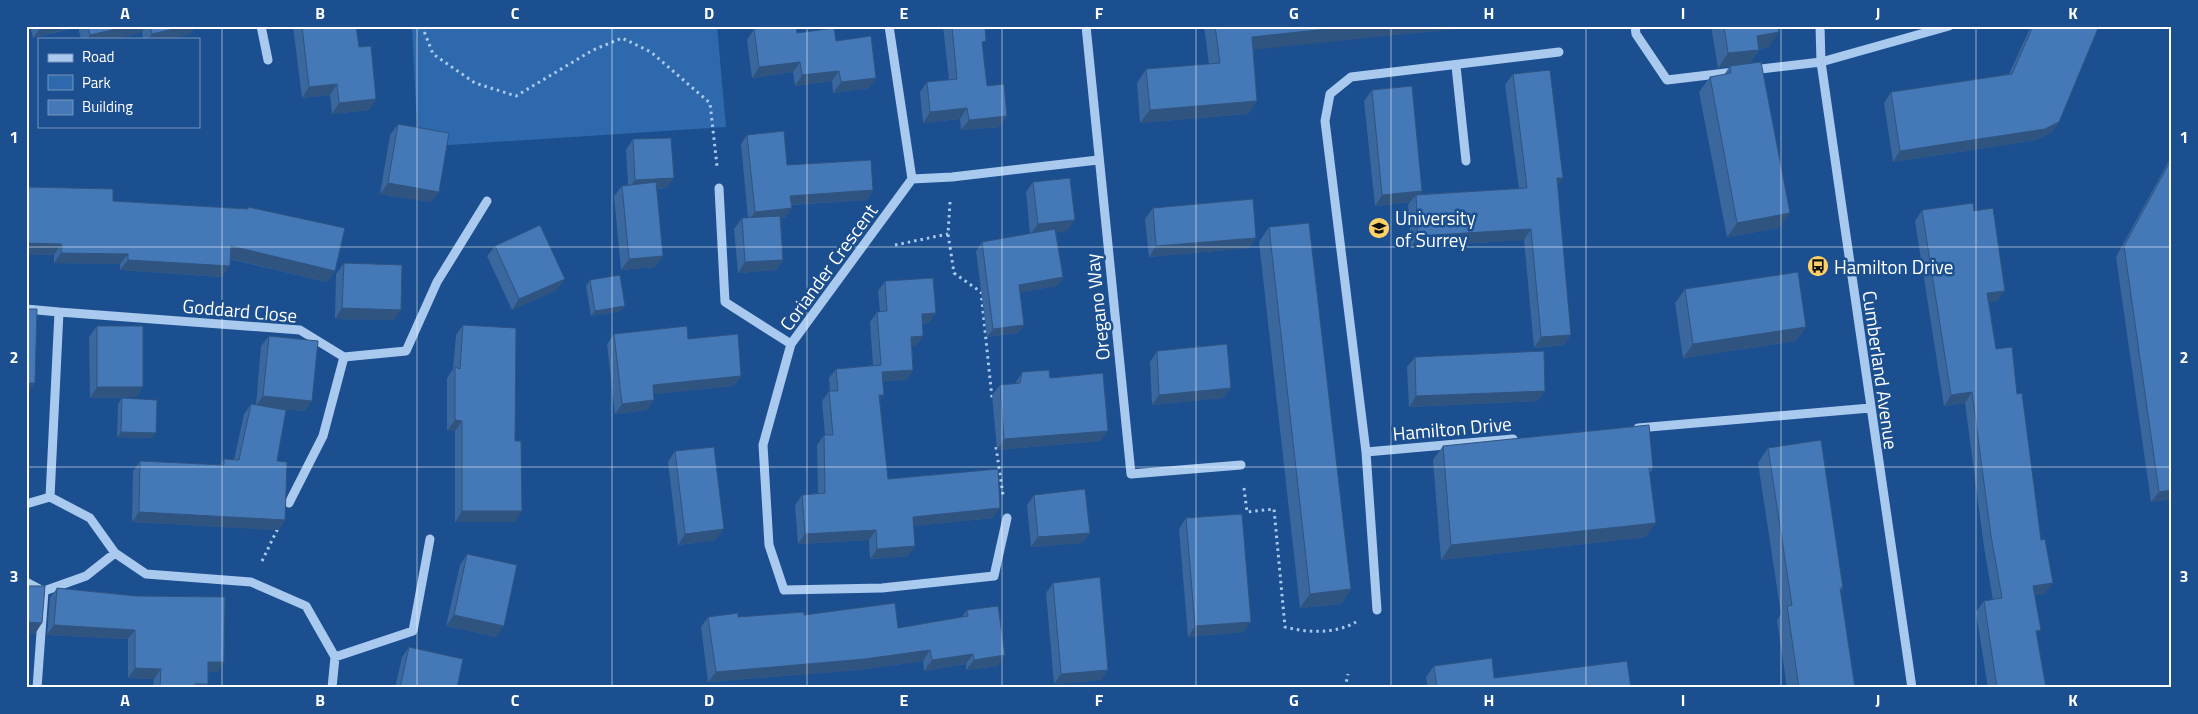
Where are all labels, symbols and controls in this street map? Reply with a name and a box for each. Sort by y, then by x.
text: A [120,1,130,25]
text: B [315,1,325,25]
text: C [511,1,520,25]
text: D [704,1,714,25]
text: E [900,1,909,25]
text: F [1095,1,1104,25]
text: G [1289,1,1299,25]
text: H [1484,1,1494,25]
text: I [1681,1,1685,25]
text: J [1876,1,1880,25]
text: K [2068,1,2078,25]
legend [38,38,200,128]
text: Road [82,45,114,68]
text: Park [82,71,111,94]
text: Building [82,95,133,118]
text: 1 [10,125,18,149]
text: 1 [2180,125,2188,149]
street label: Coriander Crescent [772,197,884,336]
place label: University of Surrey [1395,203,1476,254]
school or university icon: University of Surrey [1367,216,1391,240]
street label: Oregano Way [1077,252,1117,362]
place label: Hamilton Drive [1834,252,1953,281]
bus stop icon: Hamilton Drive [1806,254,1830,278]
street label: Cumberland Avenue [1856,289,1906,451]
street label: Goddard Close [181,291,299,329]
text: 2 [10,345,18,369]
text: 2 [2180,345,2188,369]
street label: Hamilton Drive [1391,408,1513,448]
text: 3 [10,564,18,588]
text: 3 [2180,564,2188,588]
text: A [120,688,130,712]
text: B [315,688,325,712]
text: C [511,688,520,712]
text: D [704,688,714,712]
text: E [900,688,909,712]
text: F [1095,688,1104,712]
text: G [1289,688,1299,712]
text: H [1484,688,1494,712]
text: I [1681,688,1685,712]
text: J [1876,688,1880,712]
text: K [2068,688,2078,712]

